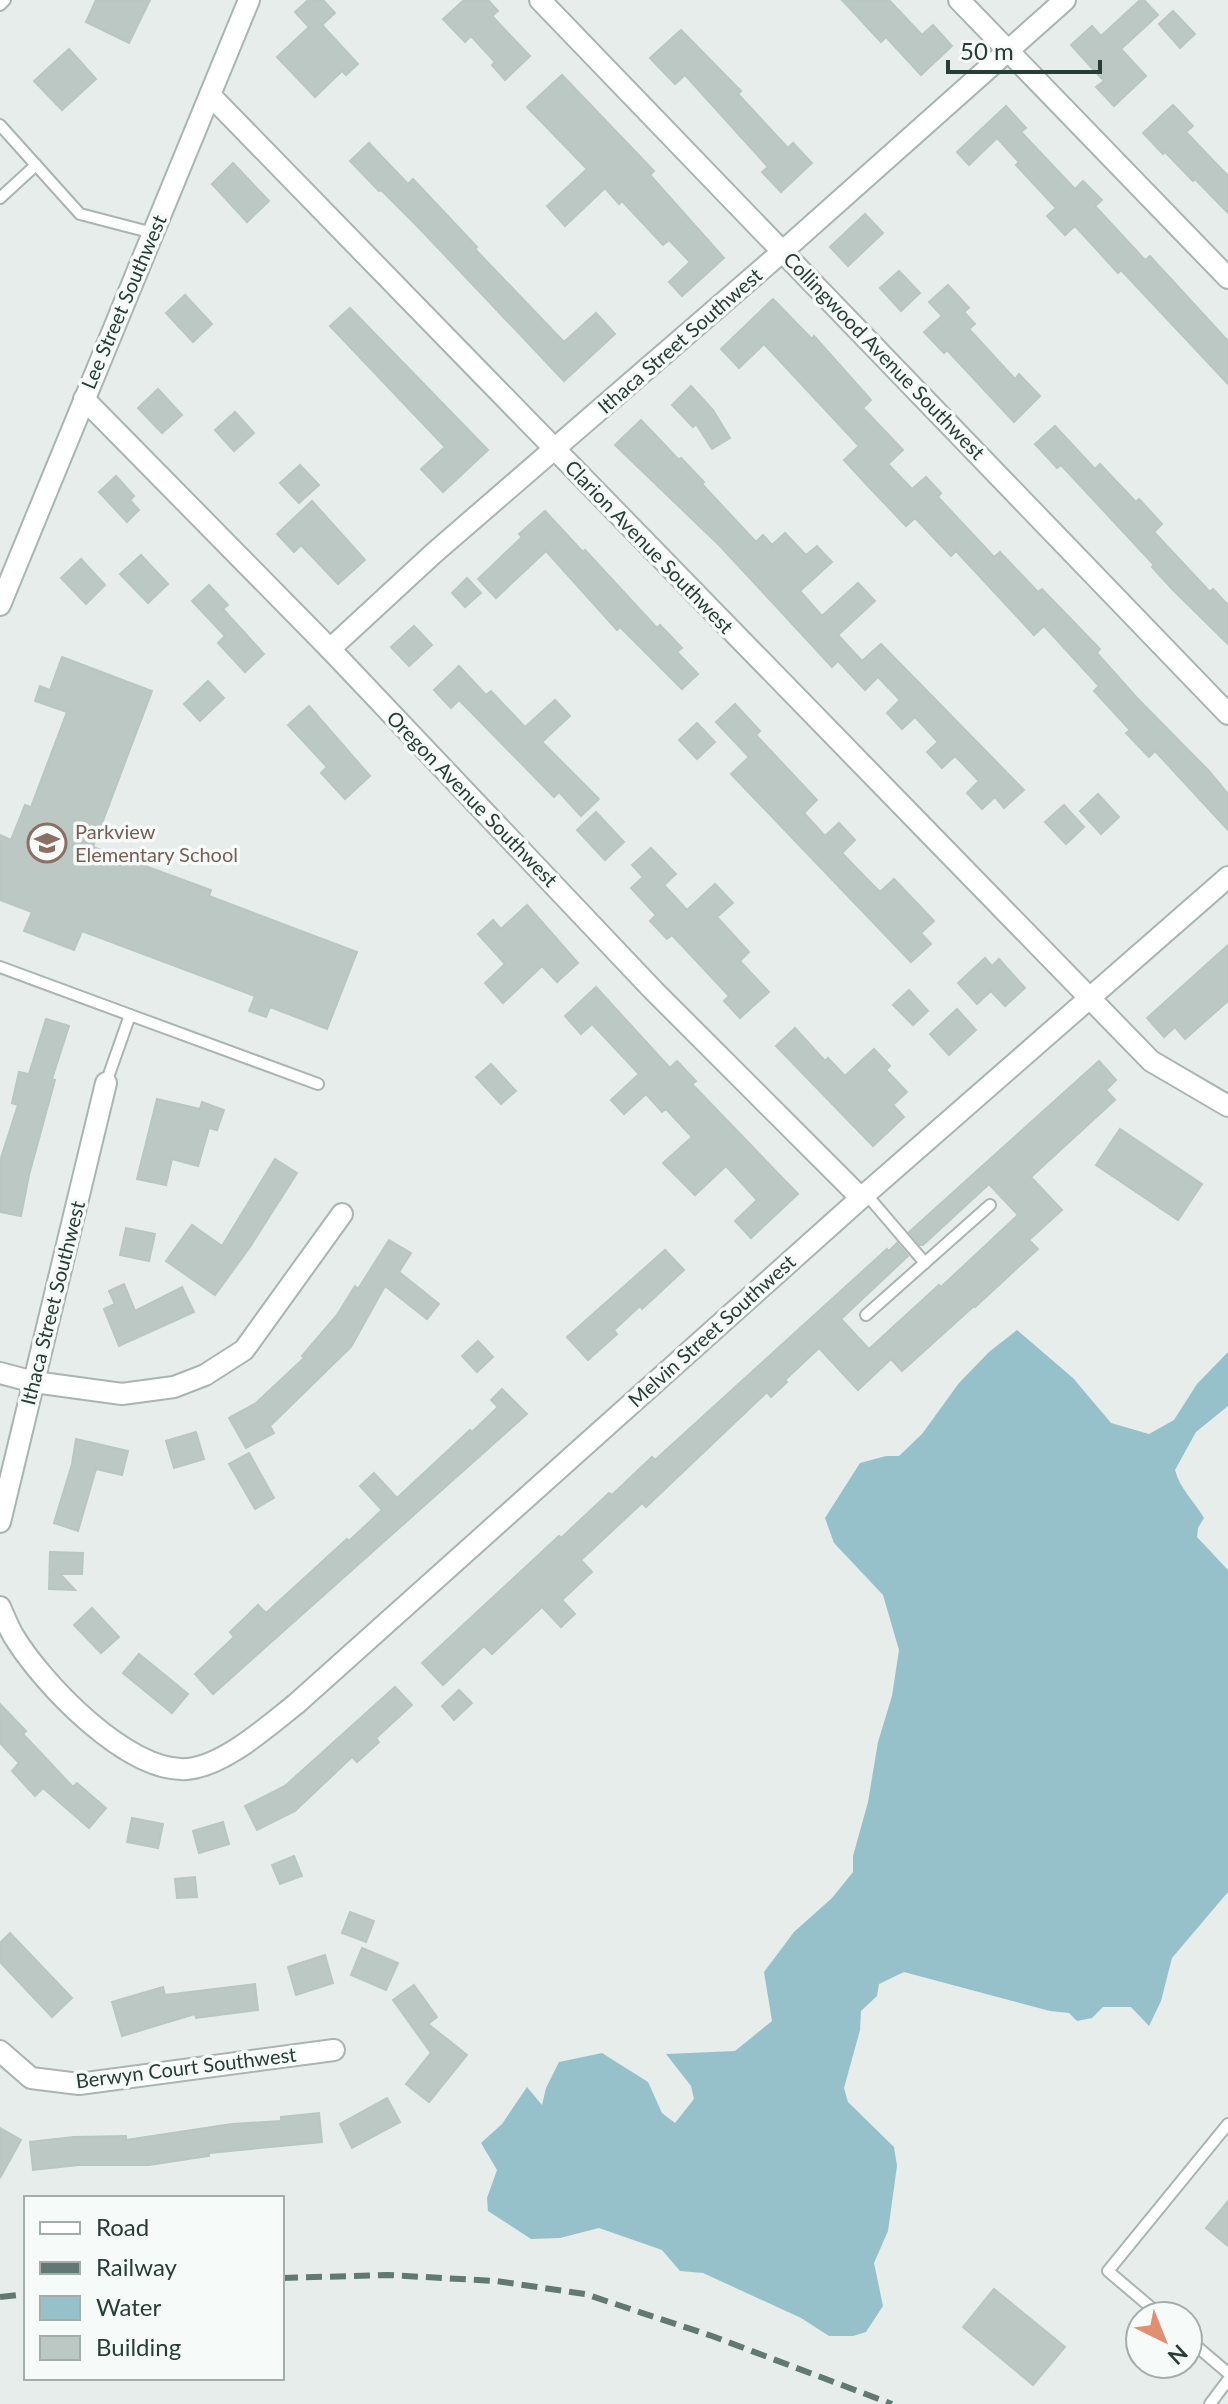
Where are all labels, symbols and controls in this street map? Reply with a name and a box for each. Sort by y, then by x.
scale bar [948,24,1100,74]
text: 50 m [960,36,1014,65]
street label: Lee Street Southwest [75,211,171,392]
street label: Collingwood Avenue Southwest [779,247,990,464]
street label: Ithaca Street Southwest [592,262,766,418]
street label: Clarion Avenue Southwest [561,455,739,638]
street label: Oregon Avenue Southwest [382,705,563,891]
place label: Parkview Elementary School [75,819,238,866]
school or university icon: Parkview Elementary School [26,822,68,864]
street label: Ithaca Street Southwest [15,1198,89,1407]
street label: Melvin Street Southwest [623,1249,800,1412]
street label: Berwyn Court Southwest [74,2042,297,2092]
legend [24,2196,284,2380]
text: Road [96,2212,149,2241]
text: Railway [96,2252,178,2281]
text: Water [96,2292,161,2321]
north arrow [1124,2300,1204,2380]
text: Building [96,2332,181,2361]
text: N [1163,2339,1193,2371]

